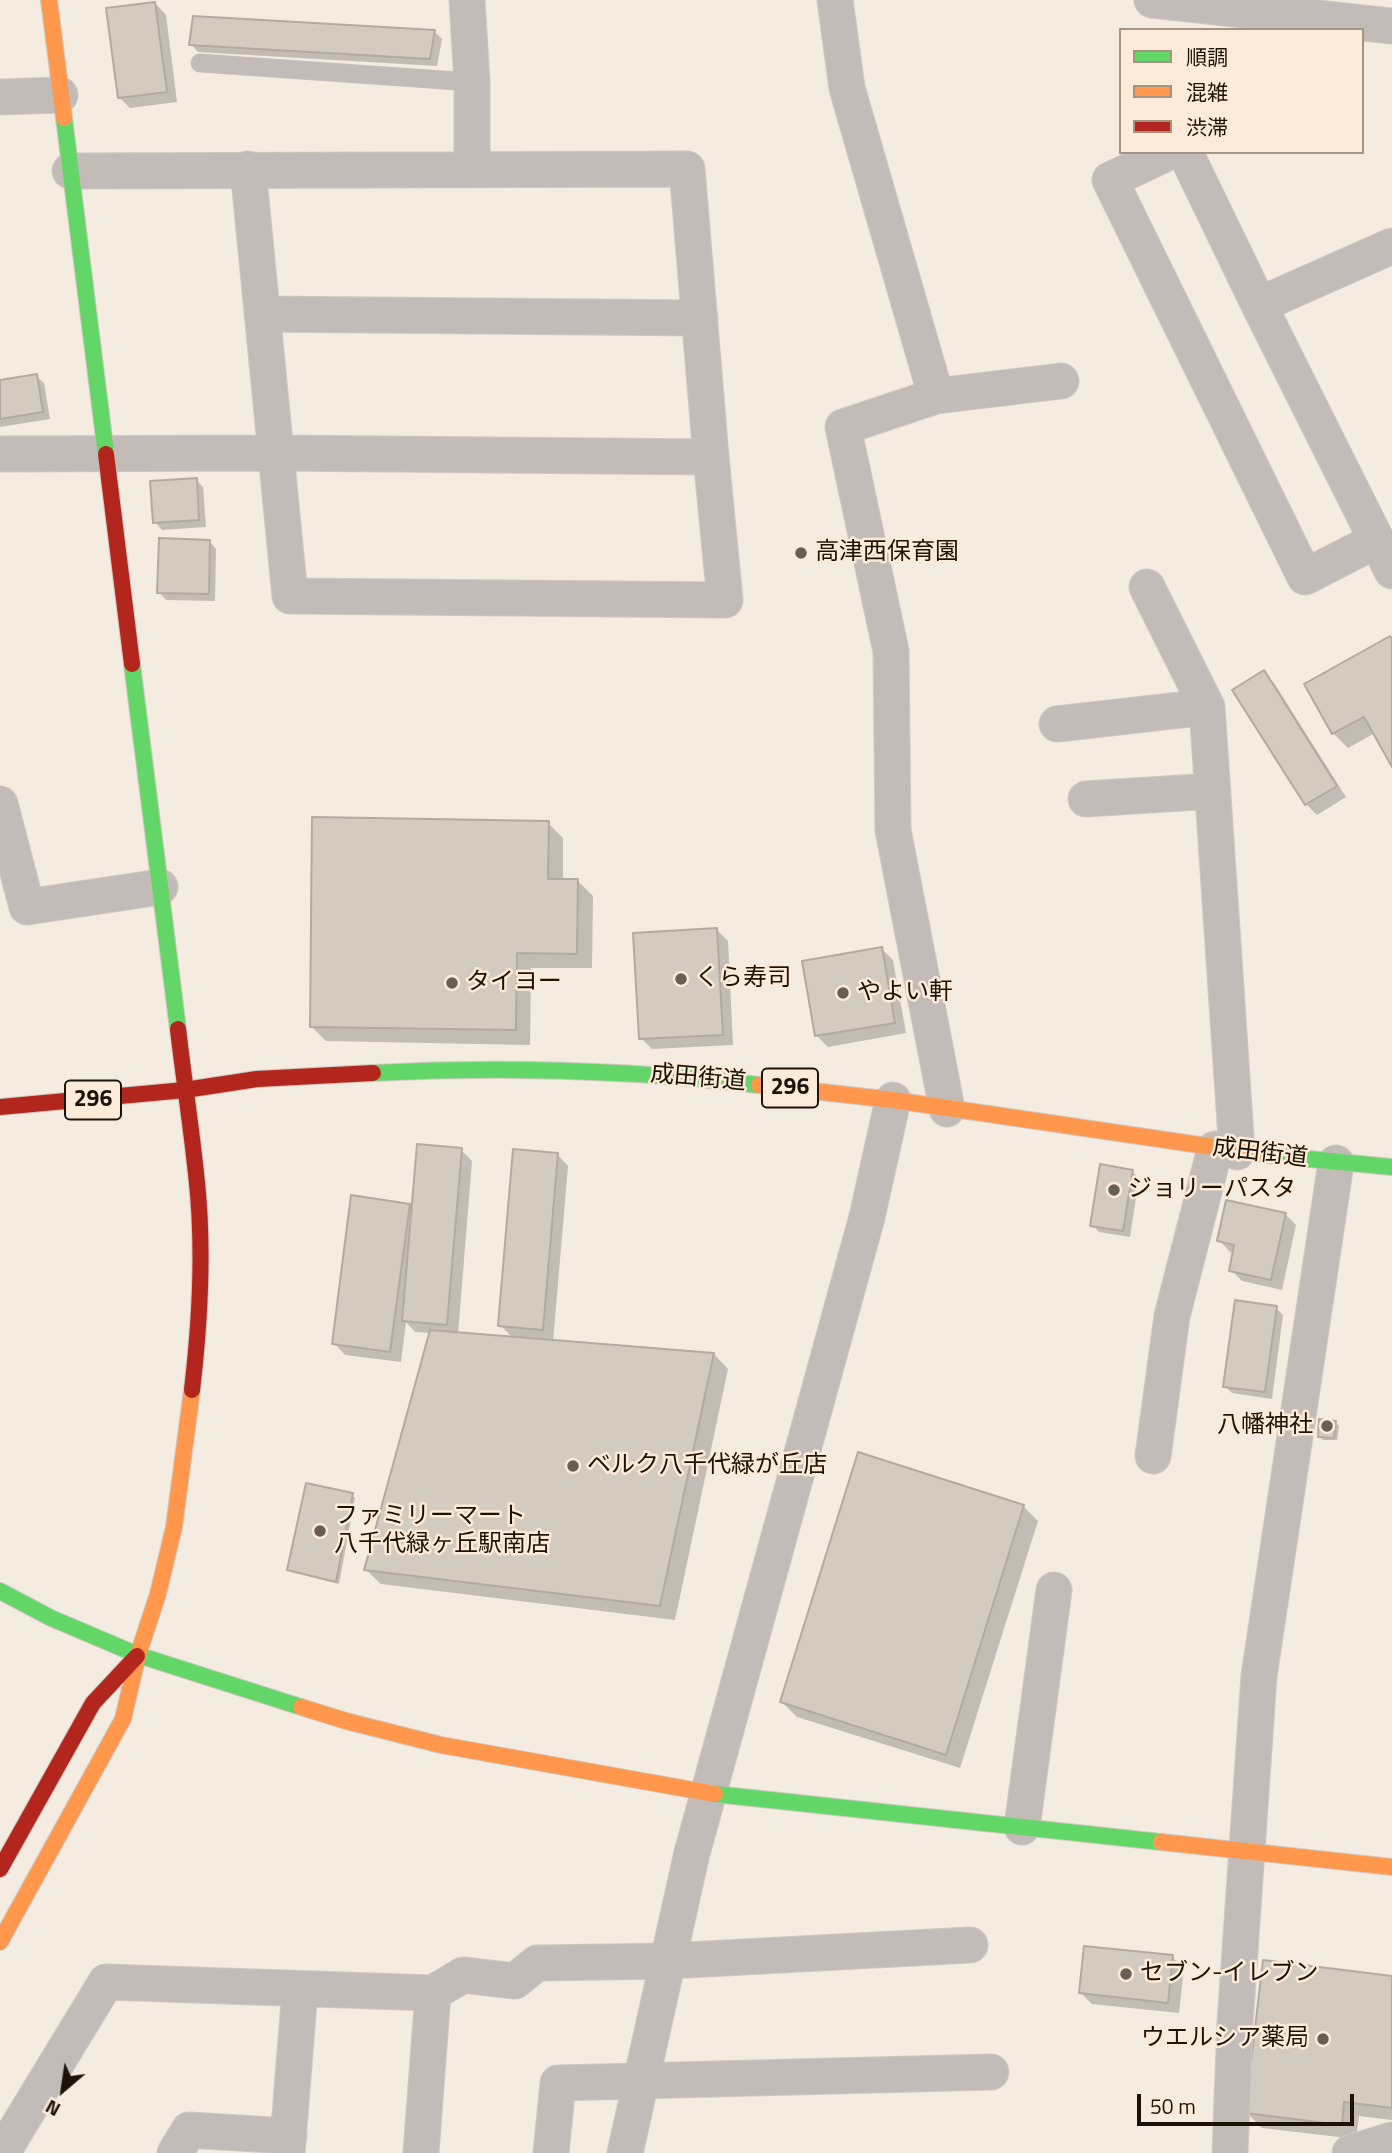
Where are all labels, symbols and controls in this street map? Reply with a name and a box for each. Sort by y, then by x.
legend [1119,28,1364,154]
text: 順調 [1186,41,1228,73]
text: 混雑 [1186,76,1228,108]
text: 渋滞 [1186,111,1228,143]
place label: 高津西保育園 [815,539,959,567]
marker: 高津西保育園 [793,545,809,561]
place label: くら寿司 [695,965,791,993]
place label: タイヨー [466,969,562,997]
marker: くら寿司 [673,971,689,987]
marker: タイヨー [444,975,460,991]
place label: やよい軒 [857,979,953,1007]
marker: やよい軒 [835,985,851,1001]
street label: 成田街道 [649,1060,747,1098]
road number: 296 [762,1068,818,1107]
road number: 296 [65,1080,121,1120]
street label: 成田街道 [1211,1134,1309,1174]
place label: ジョリーパスタ [1128,1176,1296,1204]
marker: ジョリーパスタ [1106,1182,1122,1198]
place label: 八幡神社 [1217,1412,1313,1440]
marker: 八幡神社 [1319,1418,1335,1434]
place label: ベルク八千代緑が丘店 [587,1452,827,1480]
marker: ベルク八千代緑が丘店 [565,1458,581,1474]
place label: ファミリーマート 八千代緑ヶ丘駅南店 [334,1503,550,1559]
marker: ファミリーマート 八千代緑ヶ丘駅南店 [312,1523,328,1539]
place label: セブン-イレブン [1140,1960,1319,1988]
marker: セブン-イレブン [1118,1966,1134,1982]
place label: ウエルシア薬局 [1141,2025,1309,2053]
marker: ウエルシア薬局 [1315,2031,1331,2047]
north arrow [28,2055,98,2125]
scale bar [1140,2080,1357,2124]
text: 50 m [1150,2090,1196,2122]
text: N [40,2093,65,2125]

